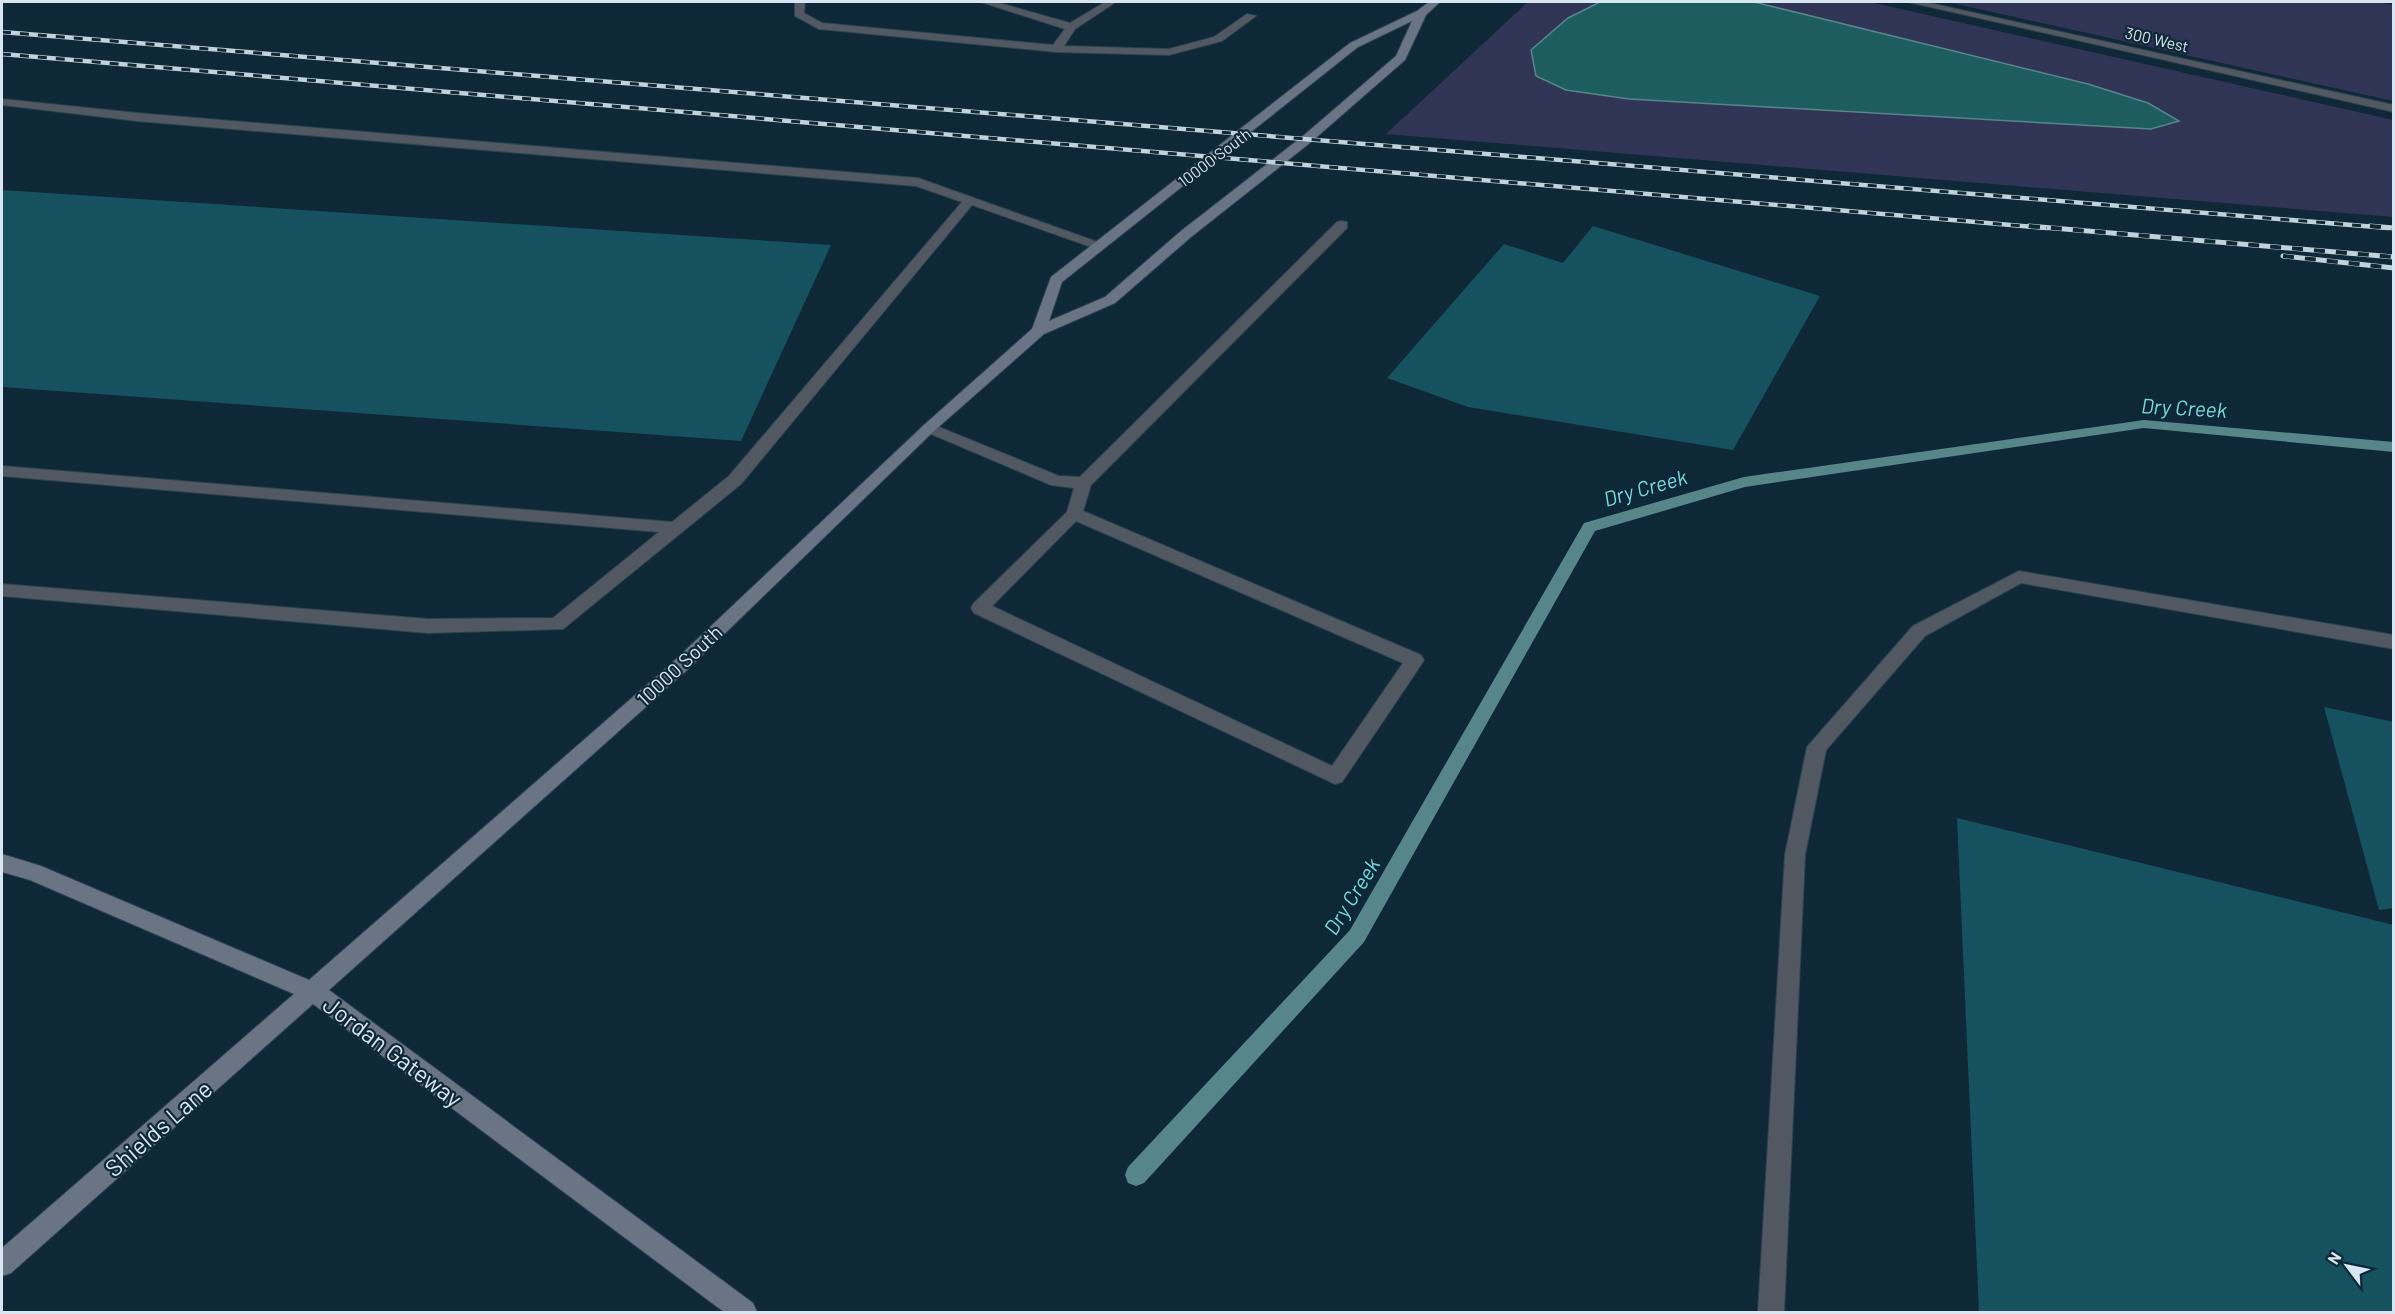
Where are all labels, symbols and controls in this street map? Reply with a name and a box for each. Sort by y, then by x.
street label: 300 West [2123,22,2191,56]
street label: 10000 South [1174,124,1254,190]
water label: Dry Creek [2141,392,2228,422]
water label: Dry Creek [1600,463,1690,511]
street label: 10000 South [631,620,727,710]
water label: Dry Creek [1318,852,1385,939]
street label: Jordan Gateway [318,989,468,1113]
street label: Shields Lane [99,1074,217,1182]
north arrow [2317,1236,2377,1296]
text: N [2323,1248,2345,1267]

